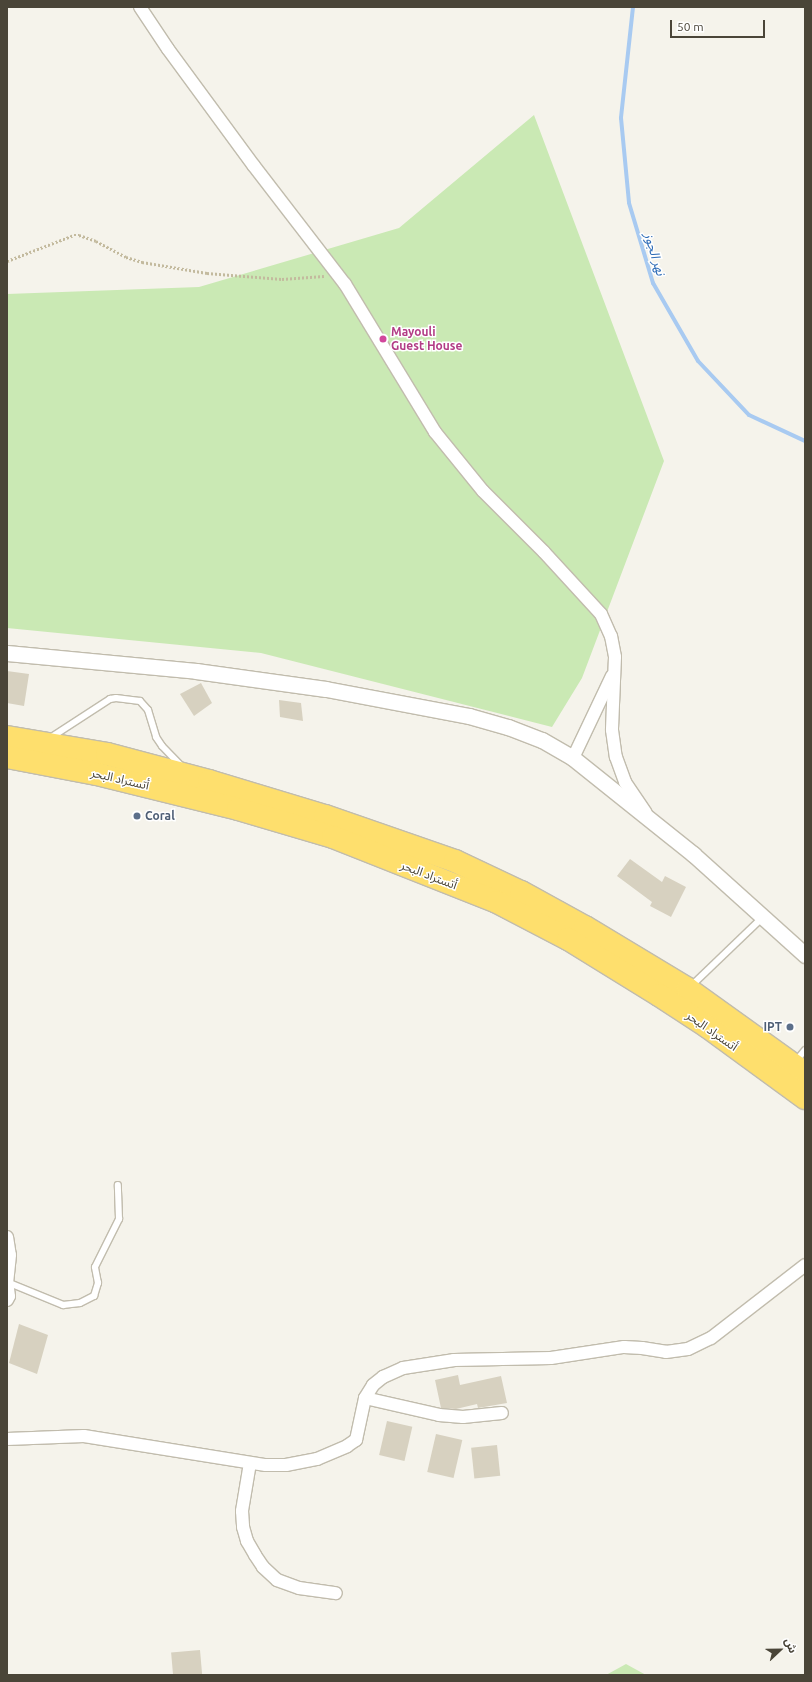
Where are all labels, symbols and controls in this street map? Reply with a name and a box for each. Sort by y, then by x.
scale bar [672,12,767,38]
text: 50 m [677,20,704,33]
water label: نهر الجوز [641,231,669,277]
place label: Mayouli Guest House [391,325,462,353]
marker: Mayouli Guest House [378,334,388,344]
street label: أتستراد البحر [89,765,151,793]
place label: Coral [145,809,175,823]
marker: Coral [132,811,142,821]
street label: أتستراد البحر [399,858,459,892]
street label: أتستراد البحر [684,1008,740,1054]
place label: IPT [763,1020,782,1034]
marker: IPT [785,1022,795,1032]
north arrow [760,1630,800,1670]
text: ش [783,1636,800,1655]

